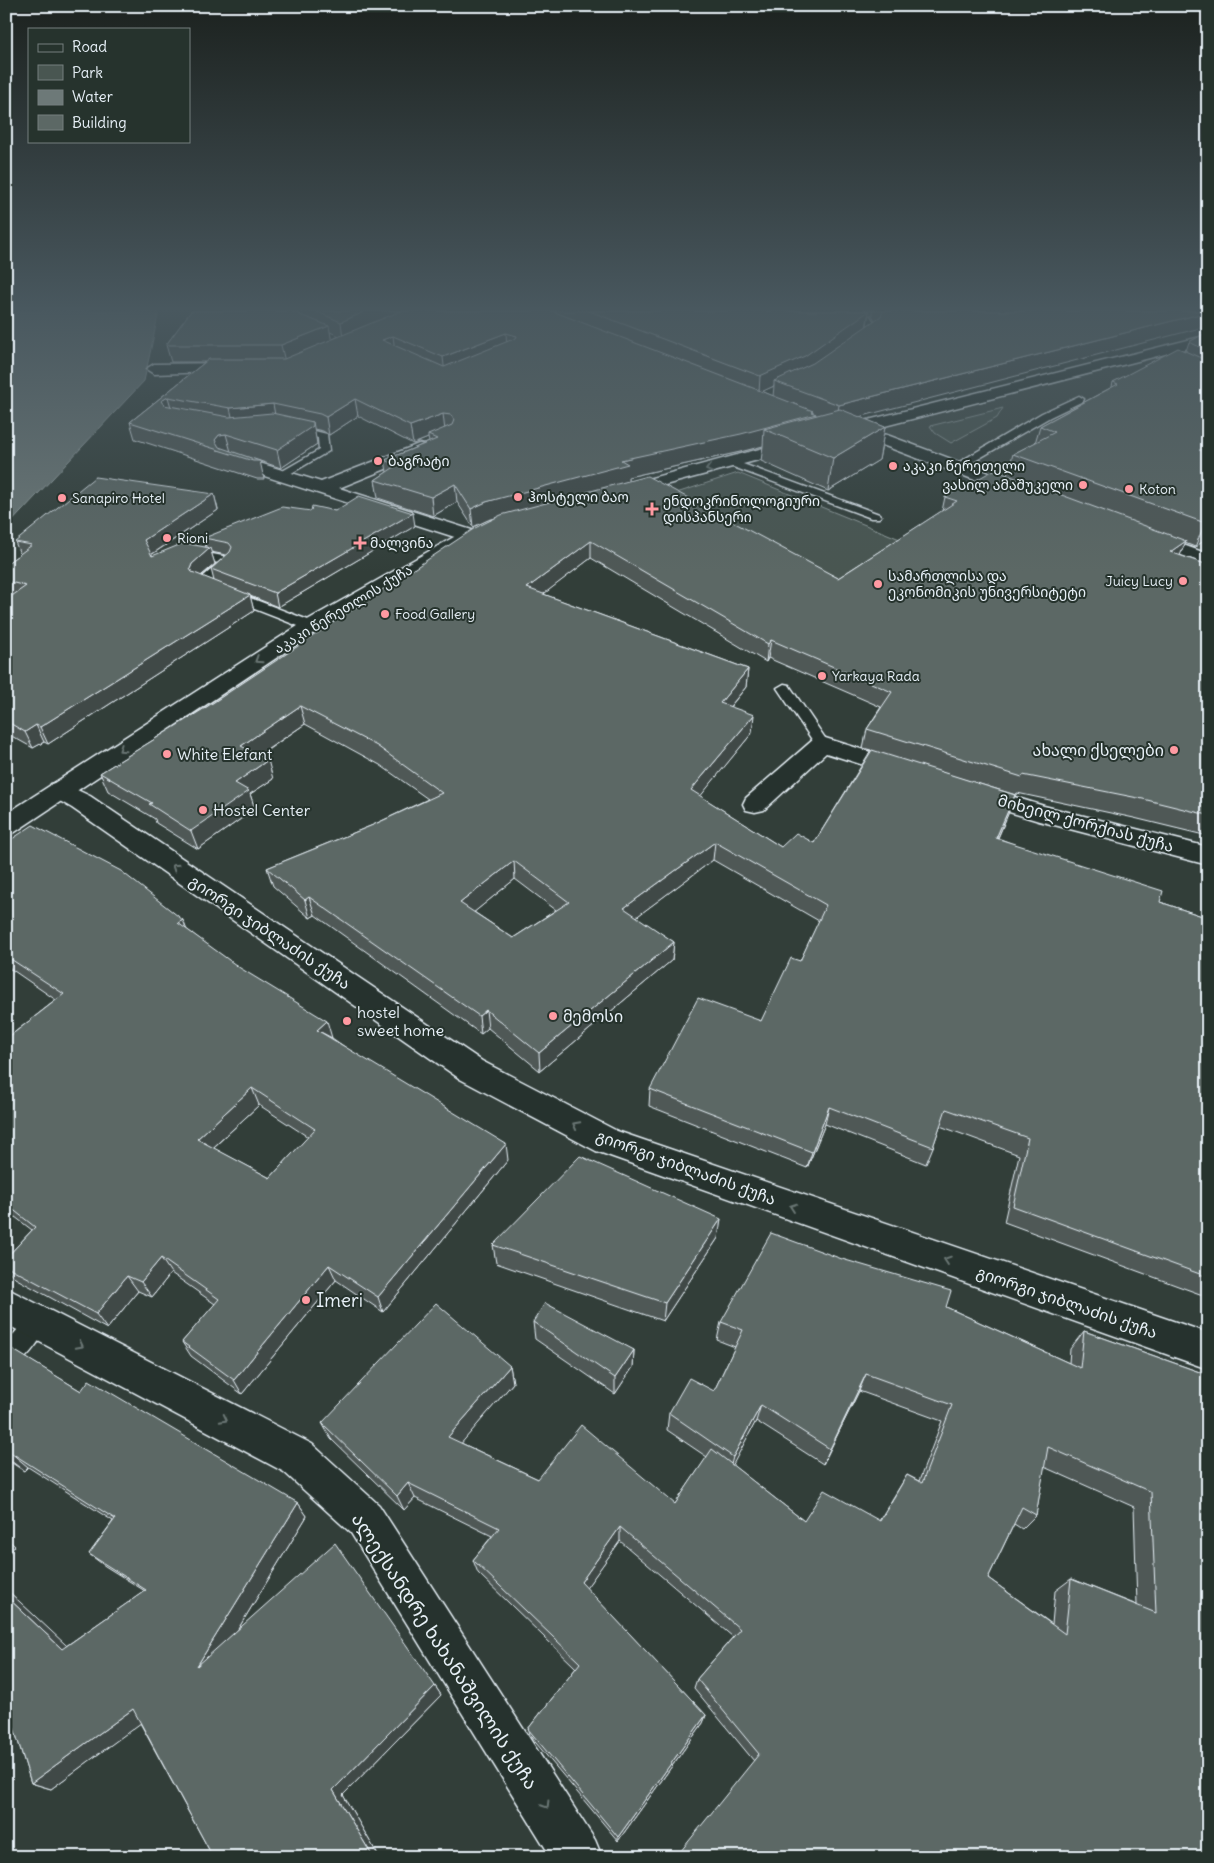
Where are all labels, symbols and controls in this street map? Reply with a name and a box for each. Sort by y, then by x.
legend [28,28,190,142]
text: Road [72,37,107,56]
text: Park [72,63,103,82]
text: Water [72,87,113,106]
text: Building [72,113,127,132]
place label: ბაგრატი [388,452,450,470]
marker: ბაგრატი [372,455,384,467]
place label: აკაკი წერეთელი [903,457,1025,475]
marker: აკაკი წერეთელი [887,460,899,472]
one-way arrow [705,463,714,474]
place label: ვასილ ამაშუკელი [942,476,1073,494]
marker: ვასილ ამაშუკელი [1077,479,1089,491]
place label: Koton [1139,480,1176,498]
marker: Koton [1123,483,1135,495]
place label: ჰოსტელი ბაო [528,488,629,506]
place label: Sanapiro Hotel [72,489,165,507]
marker: ჰოსტელი ბაო [512,491,524,503]
marker: Sanapiro Hotel [56,492,68,504]
place label: ენდოკრინოლოგიური დისპანსერი [663,492,820,526]
marker: ენდოკრინოლოგიური დისპანსერი [645,502,659,516]
place label: Rioni [177,529,208,547]
marker: Rioni [161,532,173,544]
place label: მალვინა [370,534,433,552]
marker: მალვინა [354,537,366,549]
street label: აკაკი წერეთლის ქუჩა [270,560,416,658]
place label: სამართლისა და ეკონომიკის უნივერსიტეტი [888,567,1086,601]
place label: Juicy Lucy [1106,572,1173,590]
marker: Juicy Lucy [1177,575,1189,587]
marker: სამართლისა და ეკონომიკის უნივერსიტეტი [872,578,884,590]
place label: Food Gallery [395,605,475,623]
marker: Food Gallery [379,608,391,620]
one-way arrow [254,654,263,663]
place label: Yarkaya Rada [832,667,920,685]
marker: Yarkaya Rada [816,670,828,682]
place label: ახალი ქსელები [1033,740,1164,761]
one-way arrow [118,743,127,753]
place label: White Elefant [177,744,273,764]
marker: ახალი ქსელები [1168,744,1180,756]
marker: White Elefant [161,748,173,760]
street label: მიხეილ ქორქიას ქუჩა [996,790,1176,857]
place label: Hostel Center [213,800,311,820]
marker: Hostel Center [197,804,209,816]
one-way arrow [171,864,181,873]
street label: გიორგი ჯიბლაძის ქუჩა [185,871,354,994]
place label: hostel sweet home [357,1002,444,1040]
place label: მემოსი [563,1006,623,1026]
marker: მემოსი [547,1010,559,1022]
marker: hostel sweet home [341,1015,353,1027]
one-way arrow [572,1121,581,1131]
street label: გიორგი ჯიბლაძის ქუჩა [593,1125,779,1210]
one-way arrow [790,1203,798,1213]
one-way arrow [943,1256,952,1266]
street label: გიორგი ჯიბლაძის ქუჩა [974,1262,1160,1343]
place label: Imeri [316,1288,363,1312]
marker: Imeri [300,1294,312,1306]
one-way arrow [75,1339,84,1349]
one-way arrow [219,1413,228,1423]
street label: ალექსანდრე ხახანაშვილის ქუჩა [346,1508,544,1794]
one-way arrow [539,1800,549,1809]

